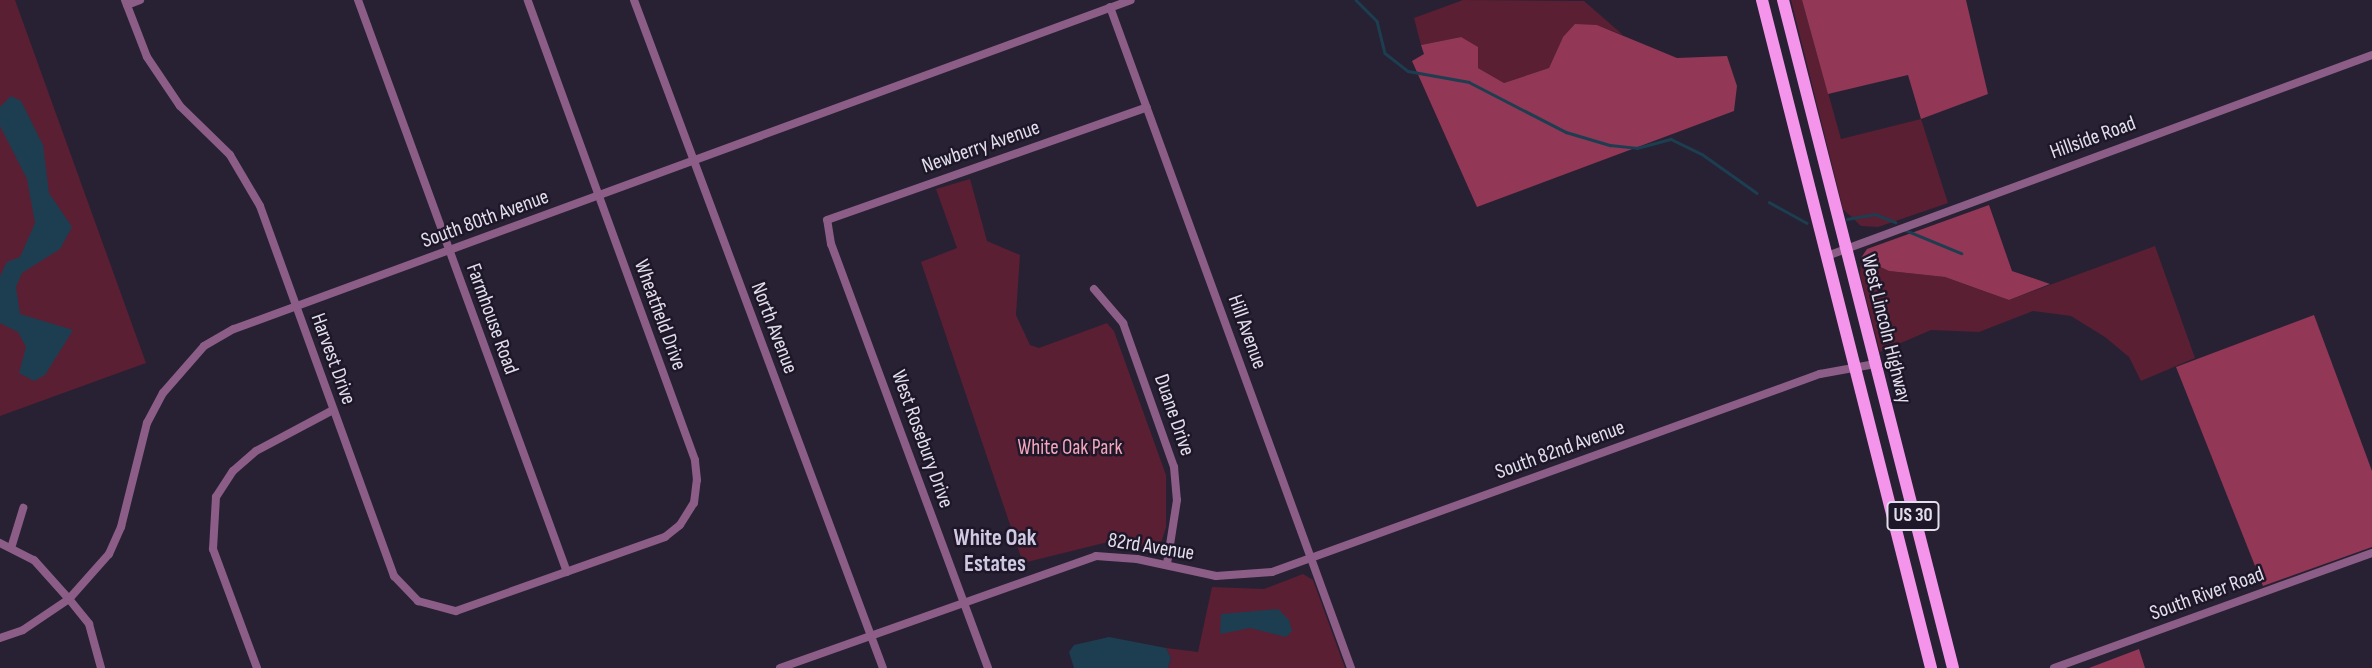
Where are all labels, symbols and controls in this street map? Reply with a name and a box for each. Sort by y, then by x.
street label: Hillside Road [2047,111,2139,165]
street label: Newberry Avenue [919,115,1043,179]
street label: South 80th Avenue [418,184,552,254]
street label: West Lincoln Highway [1855,252,1917,406]
street label: Wheatfield Drive [628,256,692,374]
street label: Farmhouse Road [460,260,524,378]
street label: North Avenue [745,279,803,377]
street label: Hill Avenue [1222,291,1272,373]
street label: Harvest Drive [305,310,361,408]
street label: West Rosebury Drive [885,367,959,511]
street label: Duane Drive [1148,371,1200,459]
street label: South 82nd Avenue [1492,415,1628,485]
park label: White Oak Park [1018,435,1122,461]
road number: US 30 [1885,500,1941,531]
district label: White Oak Estates [954,524,1036,578]
street label: 82rd Avenue [1106,528,1196,566]
street label: South River Road [2147,562,2267,626]

